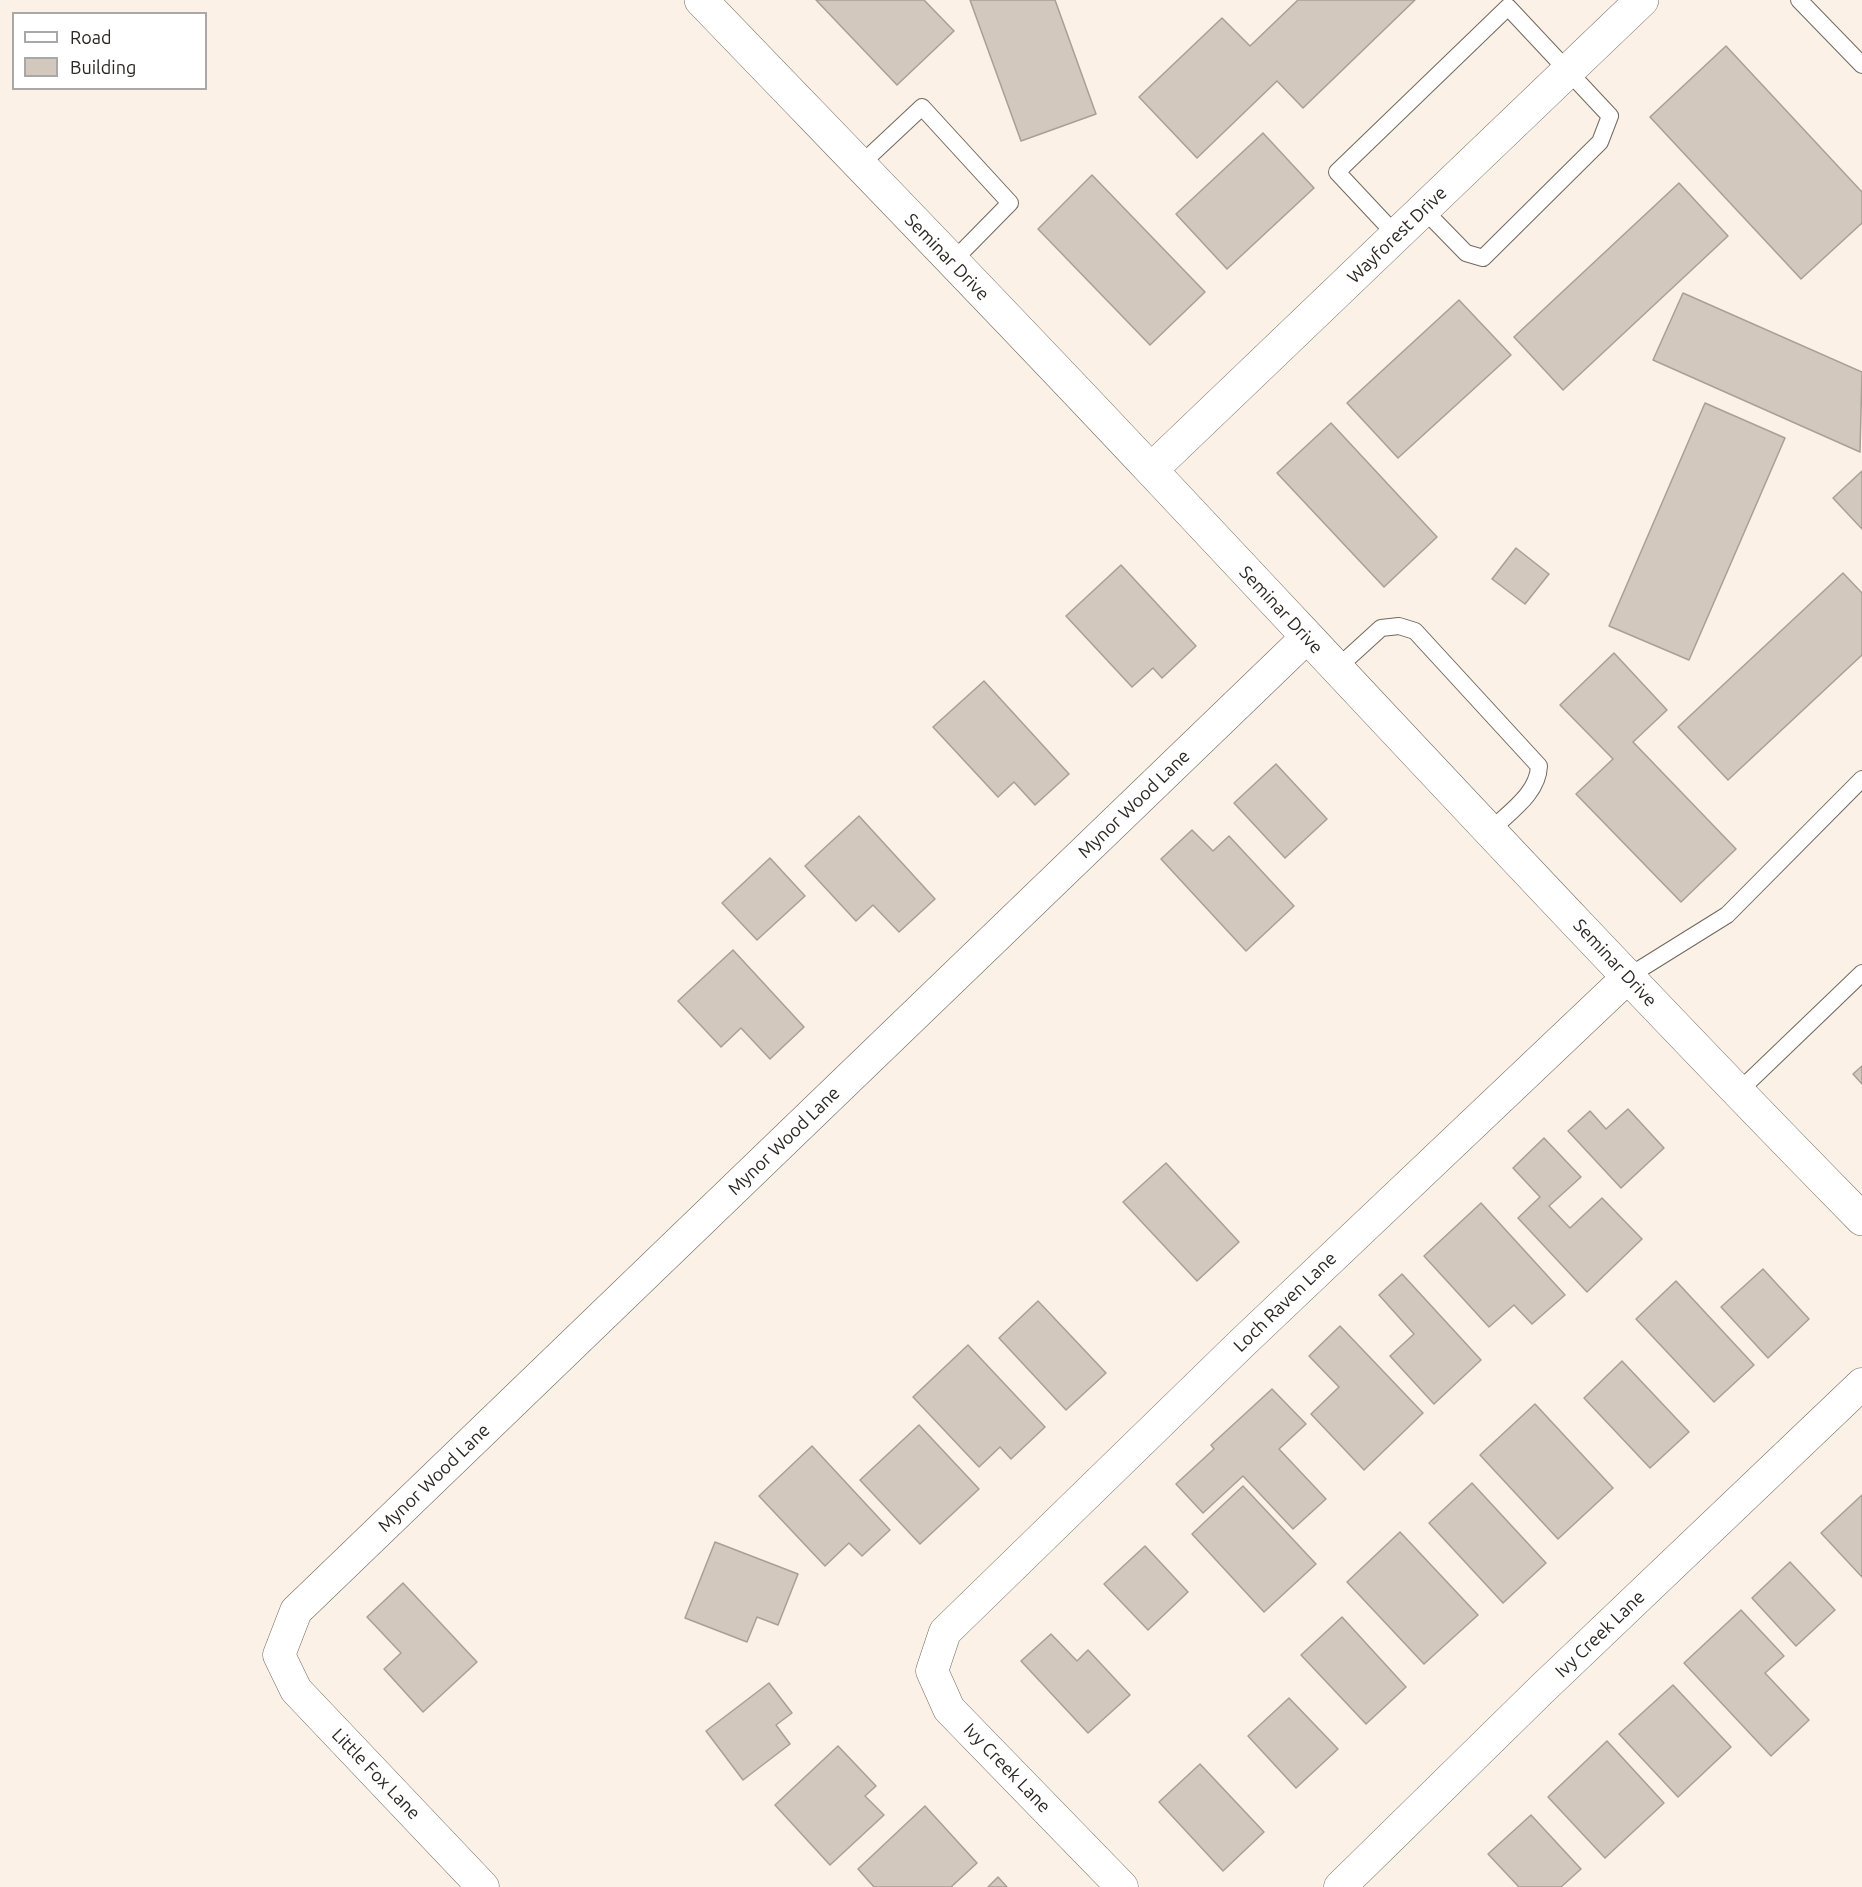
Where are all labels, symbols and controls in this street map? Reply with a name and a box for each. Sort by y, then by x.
legend [12,12,207,90]
text: Road [70,27,112,47]
text: Building [70,57,136,77]
street label: Wayforest Drive [1343,182,1451,288]
street label: Seminar Drive [900,209,994,305]
street label: Seminar Drive [1235,562,1327,658]
street label: Mynor Wood Lane [1074,745,1194,863]
street label: Seminar Drive [1569,915,1661,1011]
street label: Mynor Wood Lane [724,1082,844,1200]
street label: Loch Raven Lane [1229,1247,1341,1357]
street label: Mynor Wood Lane [374,1419,494,1537]
street label: Ivy Creek Lane [1551,1586,1649,1682]
street label: Ivy Creek Lane [959,1719,1055,1817]
street label: Little Fox Lane [327,1724,425,1824]

